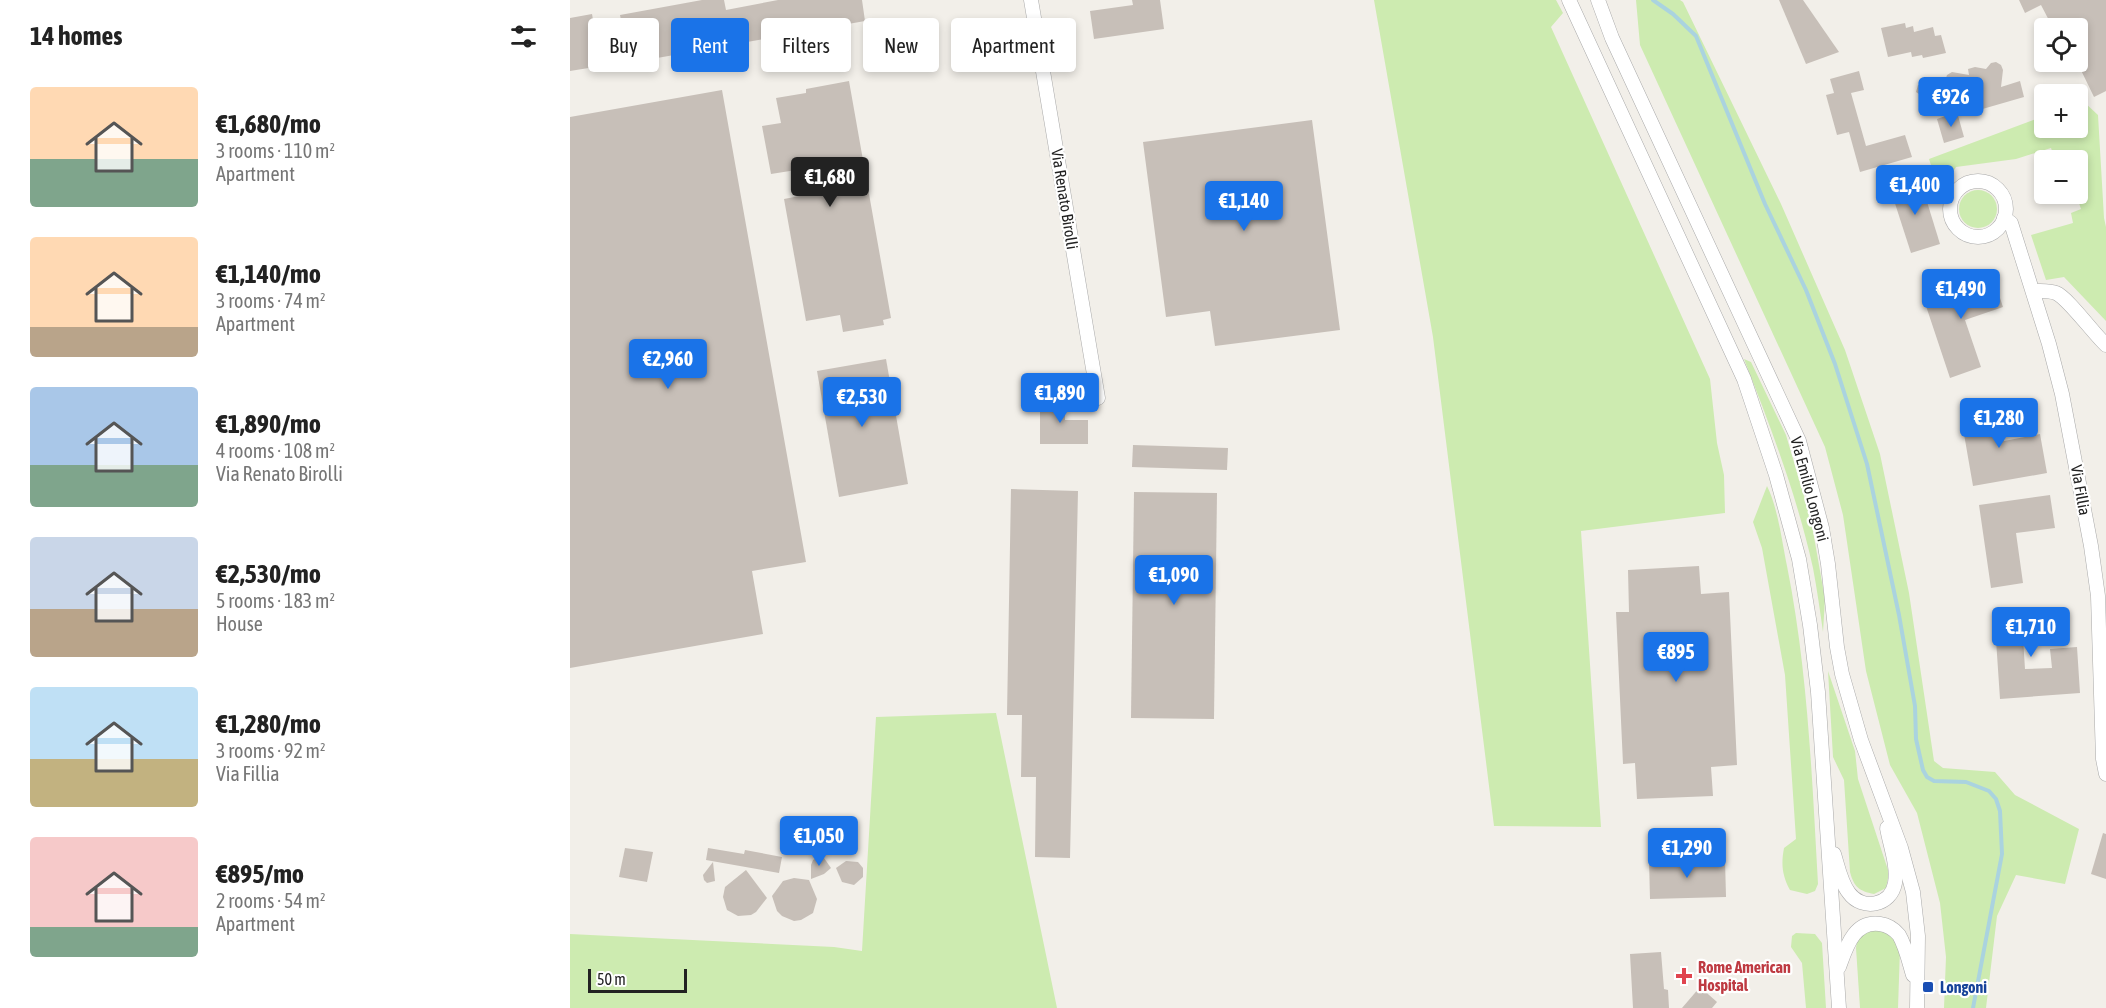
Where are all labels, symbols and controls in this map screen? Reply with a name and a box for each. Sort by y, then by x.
chip: Buy [588,18,659,72]
chip: Rent [671,18,749,72]
chip: Filters [761,18,851,72]
chip: New [863,18,939,72]
chip: Apartment [951,18,1076,72]
map controls [2034,18,2088,204]
button: locate [2034,18,2088,72]
icon: filters [507,20,540,53]
text: 14 homes [30,21,123,51]
pin: €926 [1915,77,1987,128]
button: + [2034,84,2088,138]
text: €926 [1932,85,1970,108]
text: €1,680/mo [216,109,321,139]
icon: home [78,111,150,183]
text: 3 rooms · 110 m² [216,139,335,162]
street label: Via Renato Birolli [1048,147,1082,251]
button: − [2034,150,2088,204]
pin: €1,680 [781,157,879,208]
text: Apartment [216,162,295,185]
text: €1,680 [805,165,855,188]
pin: €1,400 [1866,165,1964,216]
text: €1,400 [1890,173,1940,196]
pin: €1,140 [1195,181,1293,232]
text: €1,140 [1219,189,1269,212]
text: €1,140/mo [216,259,321,289]
icon: home [78,261,150,333]
pin: €1,490 [1912,269,2010,320]
text: €1,490 [1936,277,1986,300]
text: 3 rooms · 74 m² [216,289,326,312]
text: Apartment [216,312,295,335]
pin: €2,960 [619,339,717,390]
text: €2,960 [643,347,693,370]
pin: €1,890 [1011,373,1109,424]
pin: €2,530 [813,377,911,428]
text: €1,890 [1035,381,1085,404]
text: €2,530 [837,385,887,408]
pin: €1,280 [1950,398,2048,449]
text: €1,280 [1974,406,2024,429]
text: €1,890/mo [216,409,321,439]
icon: home [78,411,150,483]
street label: Via Emilio Longoni [1786,435,1833,544]
text: 4 rooms · 108 m² [216,439,335,462]
text: Via Renato Birolli [216,462,343,485]
street label: Via Fillia [2068,463,2094,517]
pin: €1,090 [1125,555,1223,606]
text: €2,530/mo [216,559,321,589]
icon: home [78,561,150,633]
text: €1,090 [1149,563,1199,586]
text: 5 rooms · 183 m² [216,589,335,612]
pin: €1,710 [1982,607,2080,658]
text: House [216,612,263,635]
text: €1,710 [2006,615,2056,638]
pin: €895 [1640,632,1712,683]
text: €895 [1657,640,1695,663]
text: €1,280/mo [216,709,321,739]
icon: home [78,711,150,783]
text: 3 rooms · 92 m² [216,739,326,762]
text: Via Fillia [216,762,280,785]
pin: €1,050 [770,816,868,867]
text: €1,050 [794,824,844,847]
pin: €1,290 [1638,828,1736,879]
text: €1,290 [1662,836,1712,859]
text: €895/mo [216,859,304,889]
icon: home [78,861,150,933]
text: 2 rooms · 54 m² [216,889,326,912]
text: Apartment [216,912,295,935]
place label: Rome American Hospital [1698,958,1791,994]
scale bar [588,966,687,994]
marker: Rome American Hospital [1675,967,1693,985]
text: 50 m [597,970,626,988]
place label: Longoni [1940,978,1987,996]
marker: Longoni [1921,980,1935,994]

